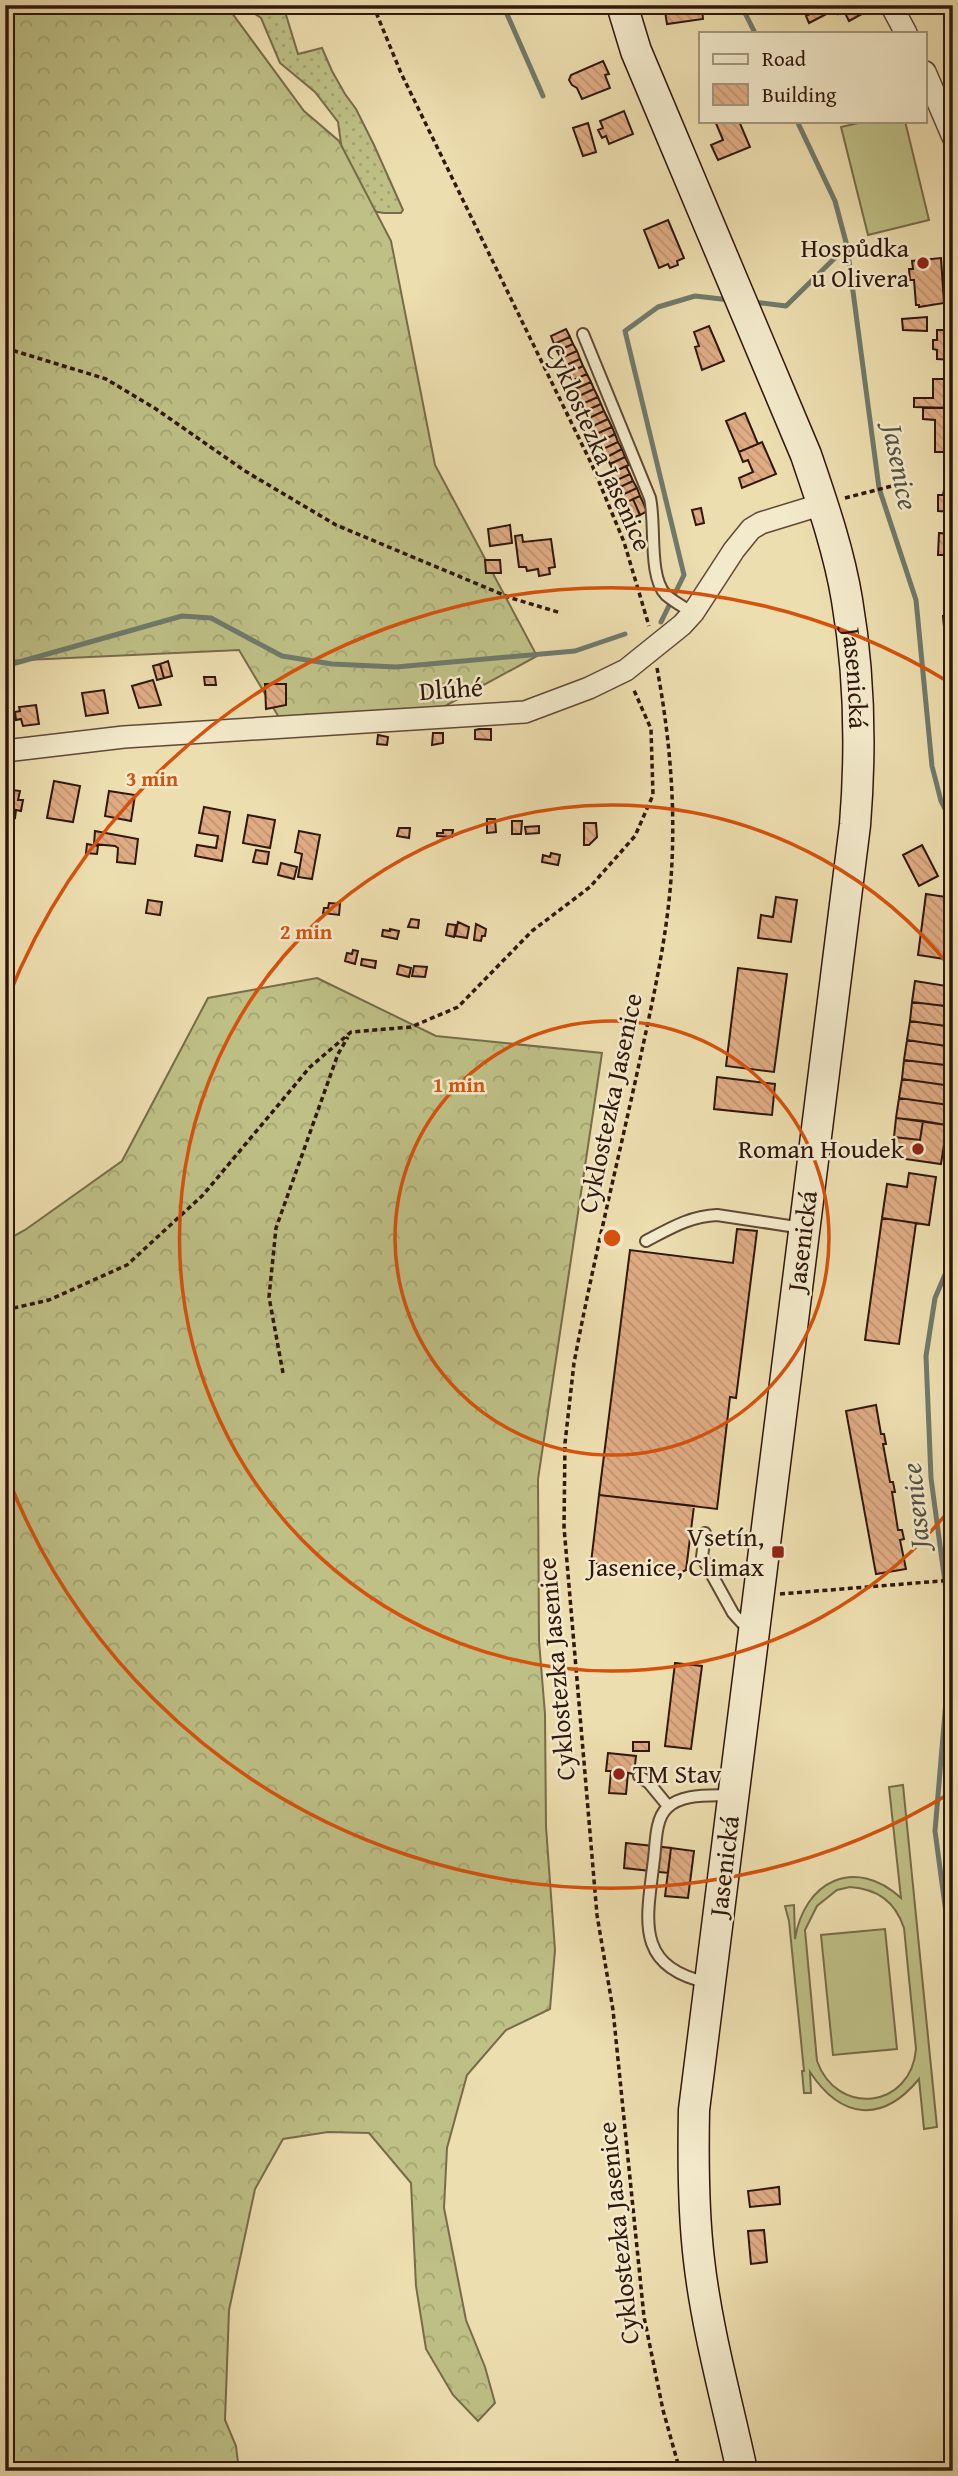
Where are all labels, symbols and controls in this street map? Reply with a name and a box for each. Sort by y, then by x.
legend [699,32,926,122]
text: Road [762,43,807,74]
text: Building [762,79,837,110]
place label: Hospůdka u Olivera [801,228,910,297]
marker: Hospůdka u Olivera [915,255,931,271]
street label: Cyklostezka Jasenice [536,337,663,557]
water label: Jasenice [872,417,930,513]
street label: Jasenická [832,622,878,730]
street label: Dlúhé [418,667,484,710]
text: 3 min [126,763,179,794]
text: 2 min [280,916,333,947]
street label: Cyklostezka Jasenice [567,989,652,1216]
text: 1 min [433,1069,486,1100]
place label: Roman Houdek [738,1129,905,1168]
marker: Roman Houdek [910,1141,926,1157]
street label: Jasenická [776,1187,827,1297]
centre of rings [600,1226,624,1250]
water label: Jasenice [890,1461,940,1555]
place label: Vsetín, Jasenice, Climax [585,1517,765,1586]
marker: Vsetín, Jasenice, Climax [770,1544,786,1560]
street label: Cyklostezka Jasenice [526,1556,585,1782]
place label: TM Stav [633,1754,721,1793]
marker: TM Stav [611,1766,627,1782]
street label: Jasenická [698,1812,749,1922]
street label: Cyklostezka Jasenice [586,2120,649,2346]

